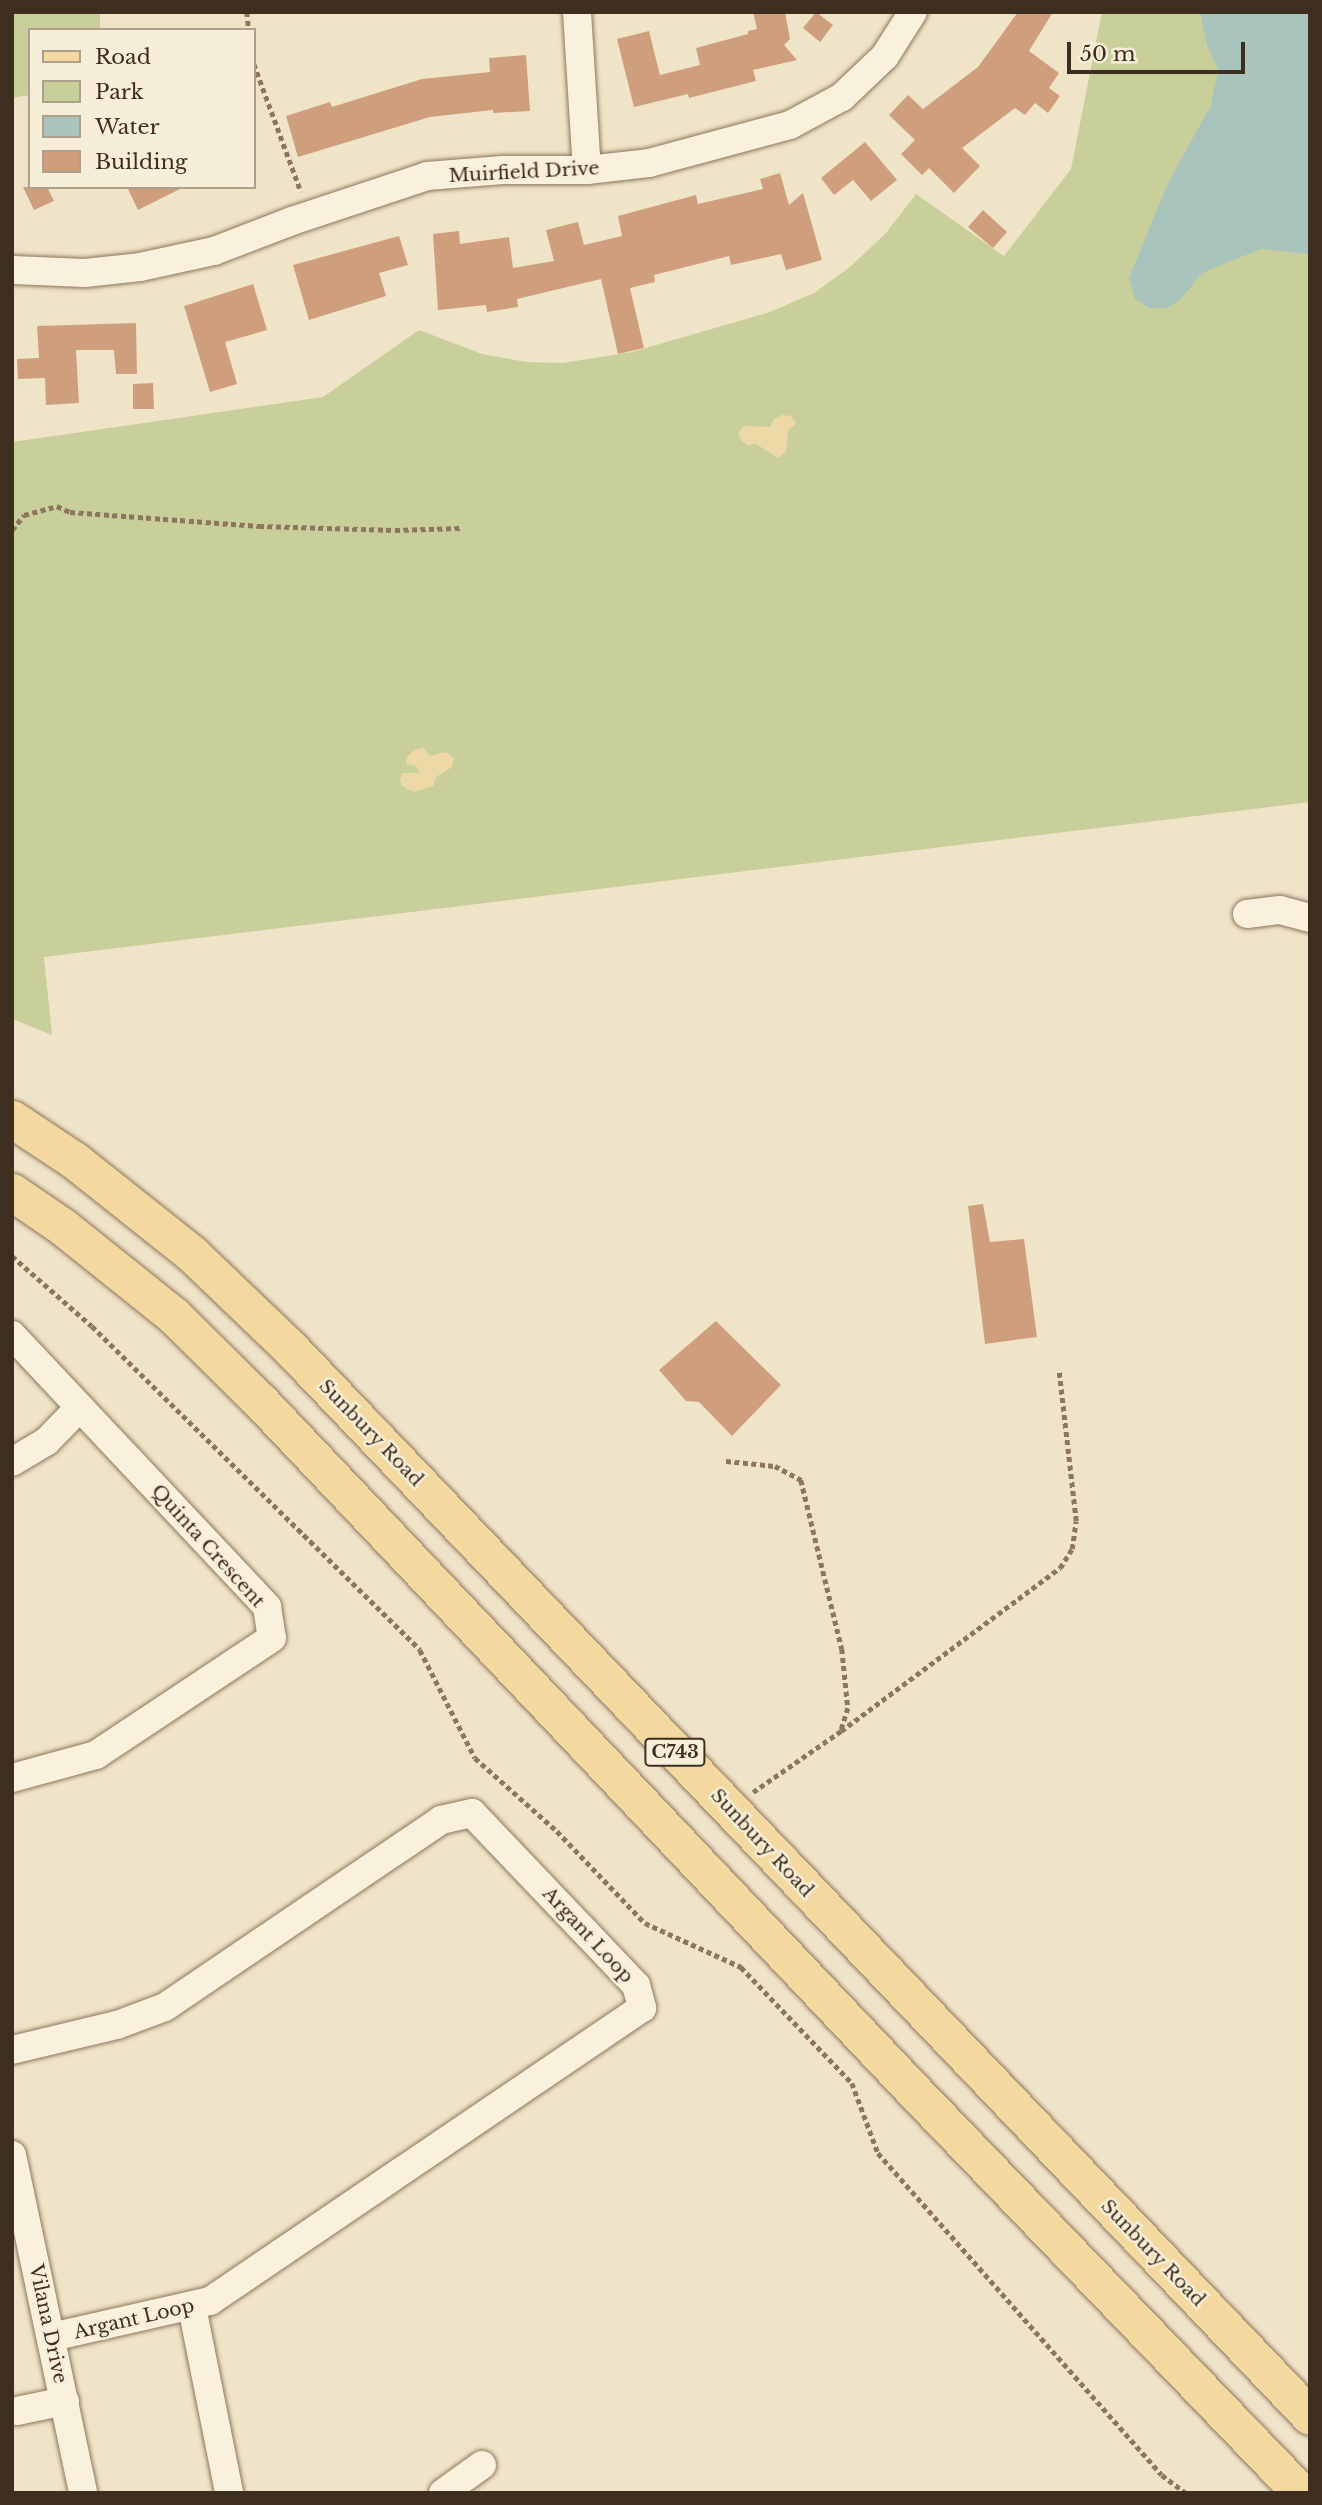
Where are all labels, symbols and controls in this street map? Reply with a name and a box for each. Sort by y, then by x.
legend [28,28,256,189]
scale bar [1070,28,1248,72]
text: 50 m [1080,41,1135,67]
text: Road [95,44,151,70]
text: Park [95,79,144,105]
text: Water [95,114,159,140]
text: Building [95,149,187,175]
street label: Muirfield Drive [448,157,600,187]
street label: Sunbury Road [314,1375,428,1491]
street label: Quinta Crescent [147,1480,269,1612]
road number: C743 [644,1737,706,1766]
street label: Sunbury Road [706,1784,818,1902]
street label: Argant Loop [538,1882,638,1988]
street label: Sunbury Road [1096,2195,1210,2311]
street label: Vilana Drive [24,2262,72,2386]
street label: Argant Loop [72,2294,196,2344]

